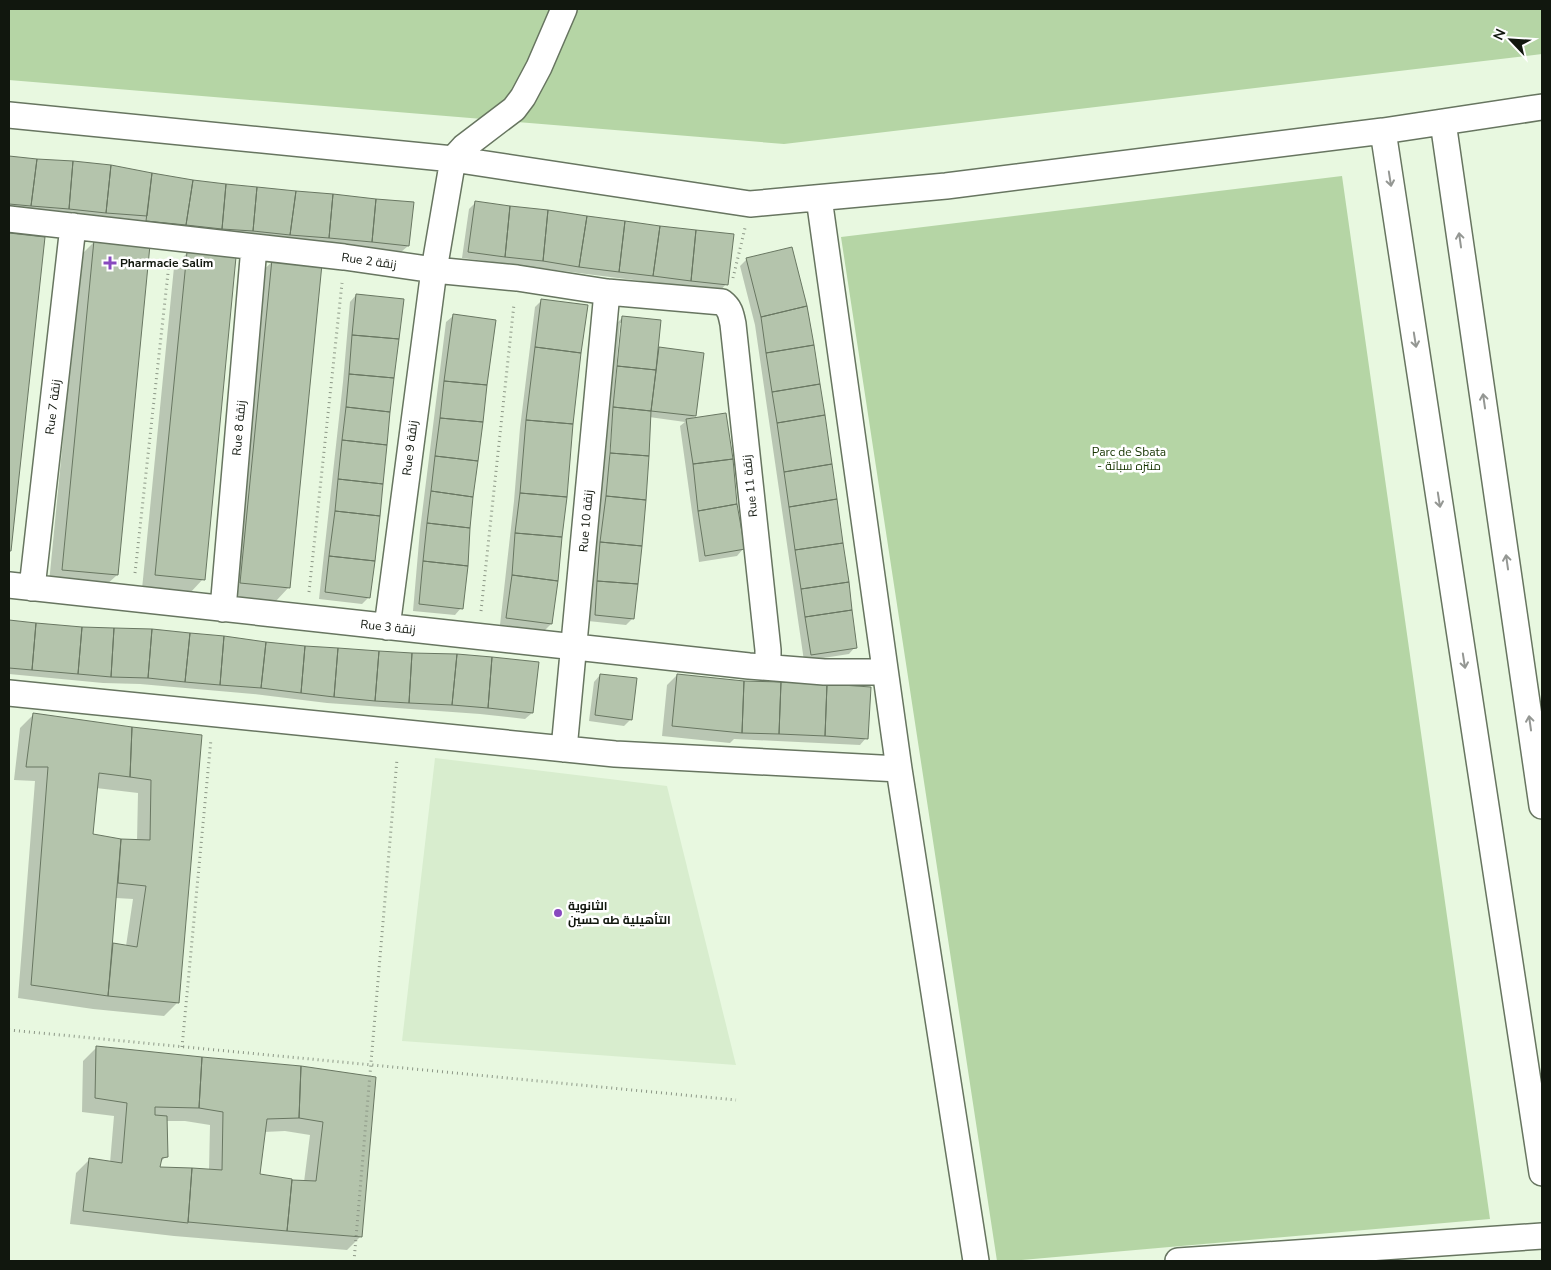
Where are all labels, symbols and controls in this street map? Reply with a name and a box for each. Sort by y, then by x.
north arrow [1486,15,1536,65]
text: N [1489,26,1510,43]
one-way arrow [1385,171,1395,187]
one-way arrow [1455,233,1465,249]
street label: Rue 2 زنقة [340,249,398,273]
place label: Pharmacie Salim [120,255,213,271]
marker: Pharmacie Salim [104,257,116,269]
one-way arrow [1410,331,1420,347]
street label: Rue 7 زنقة [42,378,64,436]
one-way arrow [1478,393,1488,409]
street label: Rue 8 زنقة [229,400,249,456]
street label: Rue 9 زنقة [399,419,421,477]
park label: Parc de Sbata - منتزه سباتة [1092,444,1166,474]
street label: Rue 11 زنقة [739,454,761,518]
street label: Rue 10 زنقة [575,489,597,553]
one-way arrow [1435,492,1445,508]
one-way arrow [1502,554,1512,570]
street label: Rue 3 زنقة [360,616,416,638]
one-way arrow [1459,652,1469,668]
one-way arrow [1525,715,1535,731]
place label: الثانوية التأهيلية طه حسين [568,898,671,928]
marker: الثانوية التأهيلية طه حسين [552,907,564,919]

